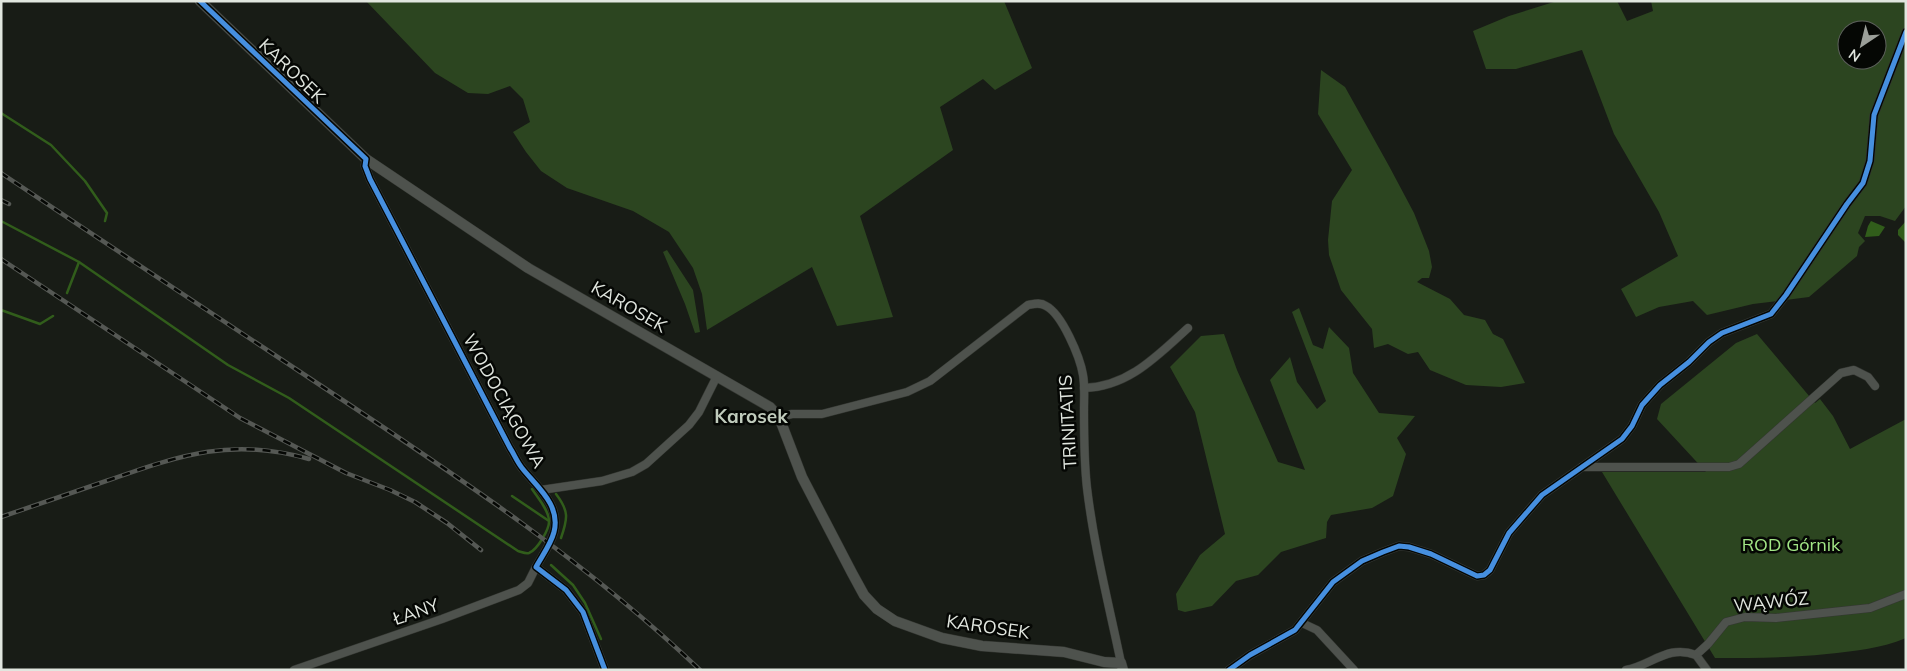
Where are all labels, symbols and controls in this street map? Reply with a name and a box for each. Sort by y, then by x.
north arrow [1837,20,1887,70]
street label: KAROSEK [254,33,331,108]
text: N [1845,45,1864,66]
street label: KAROSEK [587,276,672,338]
street label: WODOCIĄGOWA [458,330,551,472]
street label: TRINITATIS [1054,374,1081,470]
district label: Karosek [714,404,788,428]
park label: ROD Górnik [1742,533,1841,556]
street label: WĄWÓZ [1732,586,1810,617]
street label: ŁANY [389,593,443,630]
street label: KAROSEK [945,609,1032,644]

